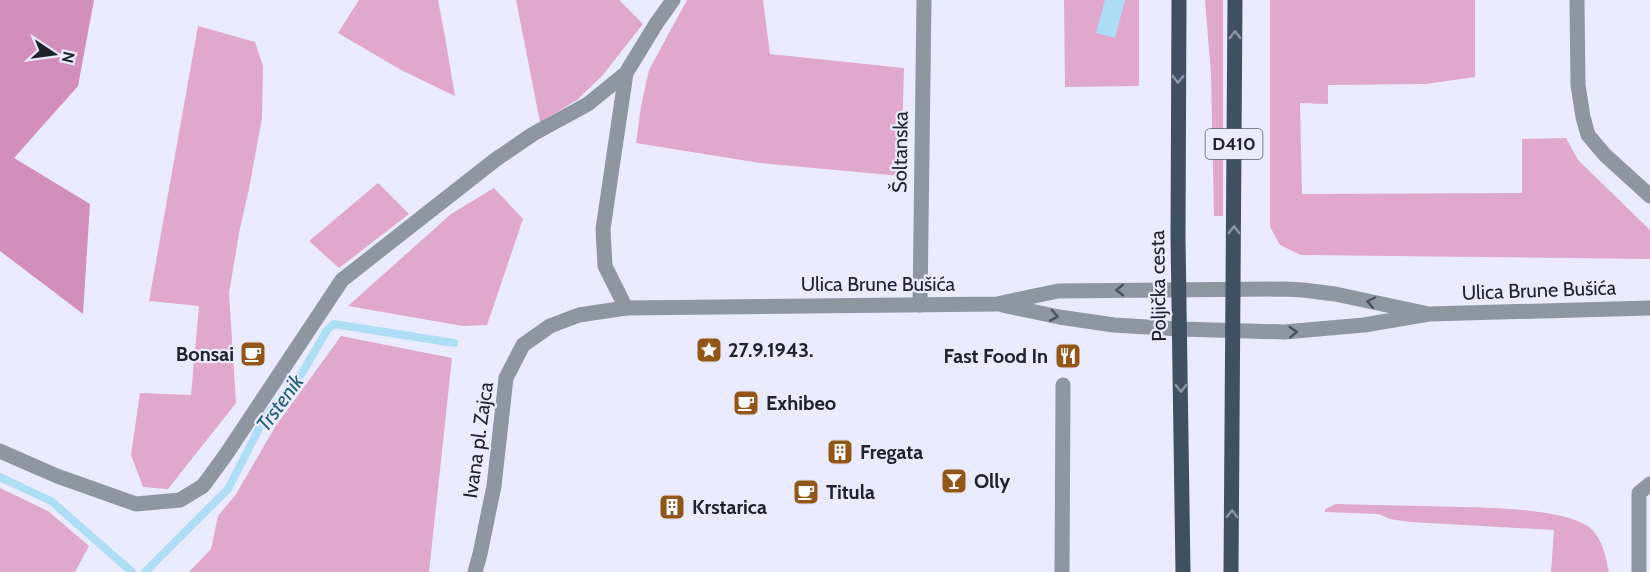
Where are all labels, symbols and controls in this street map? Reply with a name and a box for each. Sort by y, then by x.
north arrow [24,24,84,84]
one-way arrow [1229,31,1241,40]
text: N [58,50,79,65]
one-way arrow [1172,75,1184,84]
street label: Šoltanska [887,111,913,193]
road number: D410 [1206,129,1262,159]
one-way arrow [1228,226,1240,235]
street label: Poljička cesta [1145,230,1171,342]
street label: Ulica Brune Bušića [801,272,956,296]
street label: Ulica Brune Bušića [1461,275,1617,305]
one-way arrow [1116,283,1125,296]
one-way arrow [1367,296,1377,309]
one-way arrow [1049,309,1059,322]
one-way arrow [1288,325,1297,338]
place icon: 27.9.1943. [694,335,724,365]
place label: 27.9.1943. [728,338,813,362]
cafe icon: Bonsai [238,339,268,369]
restaurant icon: Fast Food In [1053,341,1083,371]
place label: Bonsai [176,342,234,366]
place label: Fast Food In [943,344,1048,368]
water label: Trstenik [251,369,309,436]
street label: Ivana pl. Zajca [458,380,498,500]
one-way arrow [1175,383,1187,392]
cafe icon: Exhibeo [731,388,761,418]
place label: Exhibeo [766,391,836,415]
building icon: Fregata [825,437,855,467]
place label: Fregata [860,440,923,464]
bar icon: Olly [939,466,969,496]
place label: Olly [974,469,1010,493]
cafe icon: Titula [791,477,821,507]
place label: Titula [826,480,875,504]
building icon: Krstarica [657,492,687,522]
place label: Krstarica [692,495,767,519]
one-way arrow [1226,509,1238,518]

